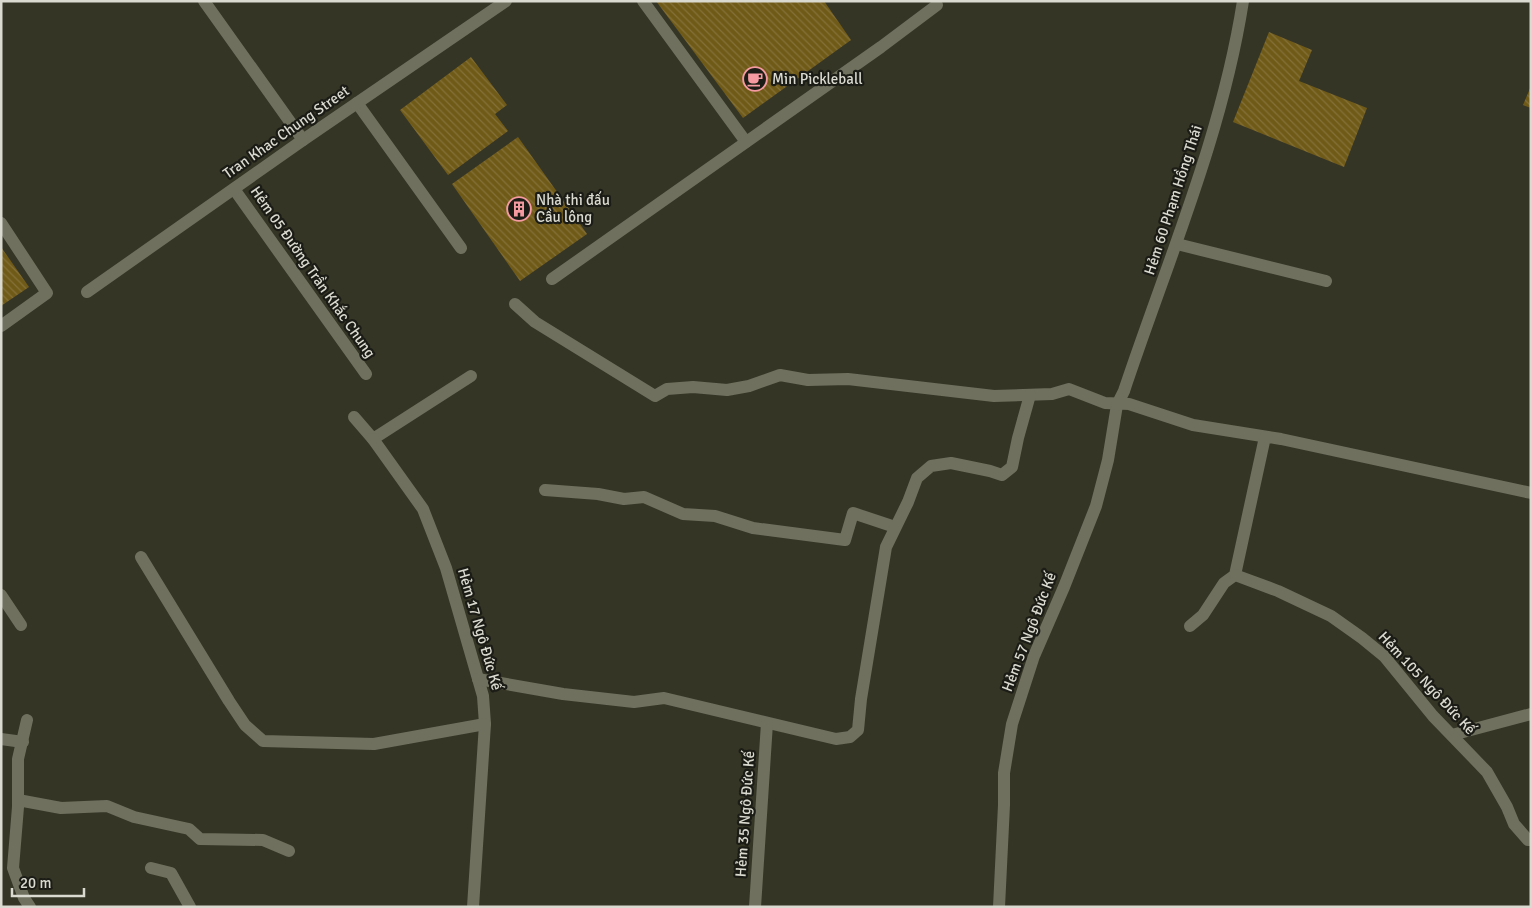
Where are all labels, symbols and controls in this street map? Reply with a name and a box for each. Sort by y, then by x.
cafe icon: Min Pickleball [742,66,768,92]
place label: Min Pickleball [772,70,863,88]
street label: Tran Khac Chung Street [219,82,353,182]
street label: Hẻm 60 Phạm Hồng Thái [1140,123,1206,277]
street label: Hẻm 05 Đường Trần Khắc Chung [247,182,380,361]
place label: Nhà thi đấu Cầu lông [536,191,610,226]
building icon: Nhà thi đấu Cầu lông [506,196,532,222]
street label: Hẻm 17 Ngô Đức Kế [454,566,506,693]
street label: Hẻm 57 Ngô Đức Kế [998,569,1060,694]
street label: Hẻm 105 Ngô Đức Kế [1375,628,1480,739]
street label: Hẻm 35 Ngô Đức Kế [732,750,758,878]
scale bar [12,866,85,898]
text: 20 m [20,874,51,892]

